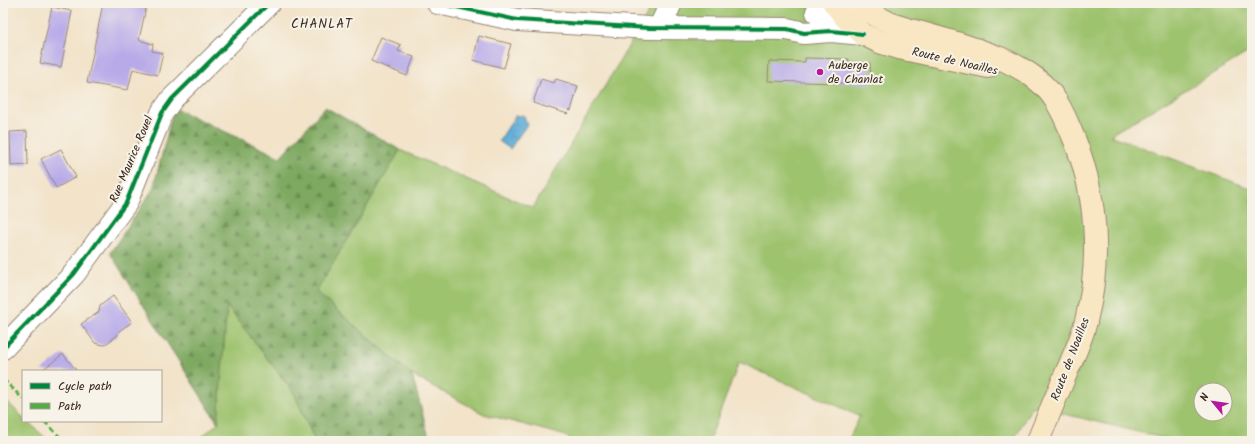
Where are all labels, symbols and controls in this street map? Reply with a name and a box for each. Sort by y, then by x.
district label: CHANLAT [291,14,353,35]
street label: Route de Noailles [910,42,1000,81]
place label: Auberge de Chanlat [828,56,883,89]
marker: Auberge de Chanlat [815,67,825,77]
street label: Rue Maurice Rouel [105,113,158,206]
street label: Route de Noailles [1046,315,1095,404]
legend [22,370,162,422]
text: Cycle path [58,377,112,396]
north arrow [1193,382,1233,422]
text: N [1196,390,1215,405]
text: Path [58,397,81,416]

